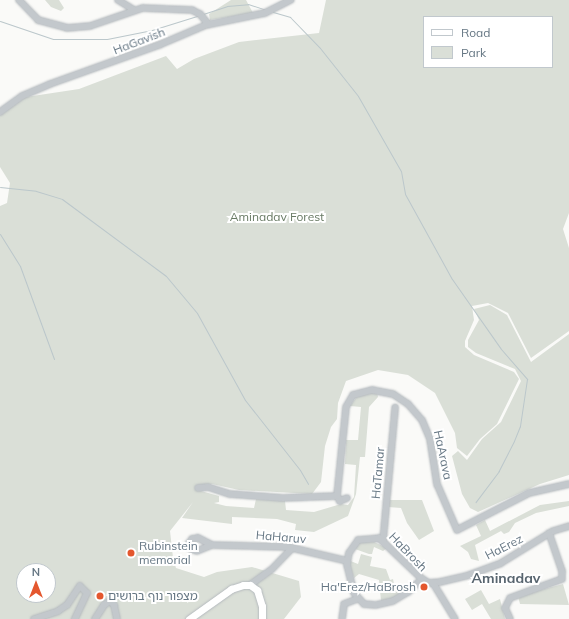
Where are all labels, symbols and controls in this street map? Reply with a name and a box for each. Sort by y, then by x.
legend [423,16,553,68]
street label: HaGavish [111,25,167,57]
text: Road [461,25,490,40]
text: Park [461,45,486,60]
park label: Aminadav Forest [230,210,324,224]
street label: HaArava [431,429,455,481]
street label: HaTamar [369,446,387,500]
street label: HaHaruv [255,528,307,546]
street label: HaBrosh [386,529,430,575]
street label: HaErez [483,531,525,563]
place label: Rubinstein memorial [139,539,198,567]
marker: Rubinstein memorial [126,548,136,558]
north arrow [16,563,56,603]
text: N [32,565,40,579]
district label: Aminadav [472,570,540,586]
place label: Ha'Erez/HaBrosh [321,580,416,594]
marker: Ha'Erez/HaBrosh [419,582,429,592]
place label: מצפור נוף ברושים [108,589,198,603]
marker: מצפור נוף ברושים [95,591,105,601]

